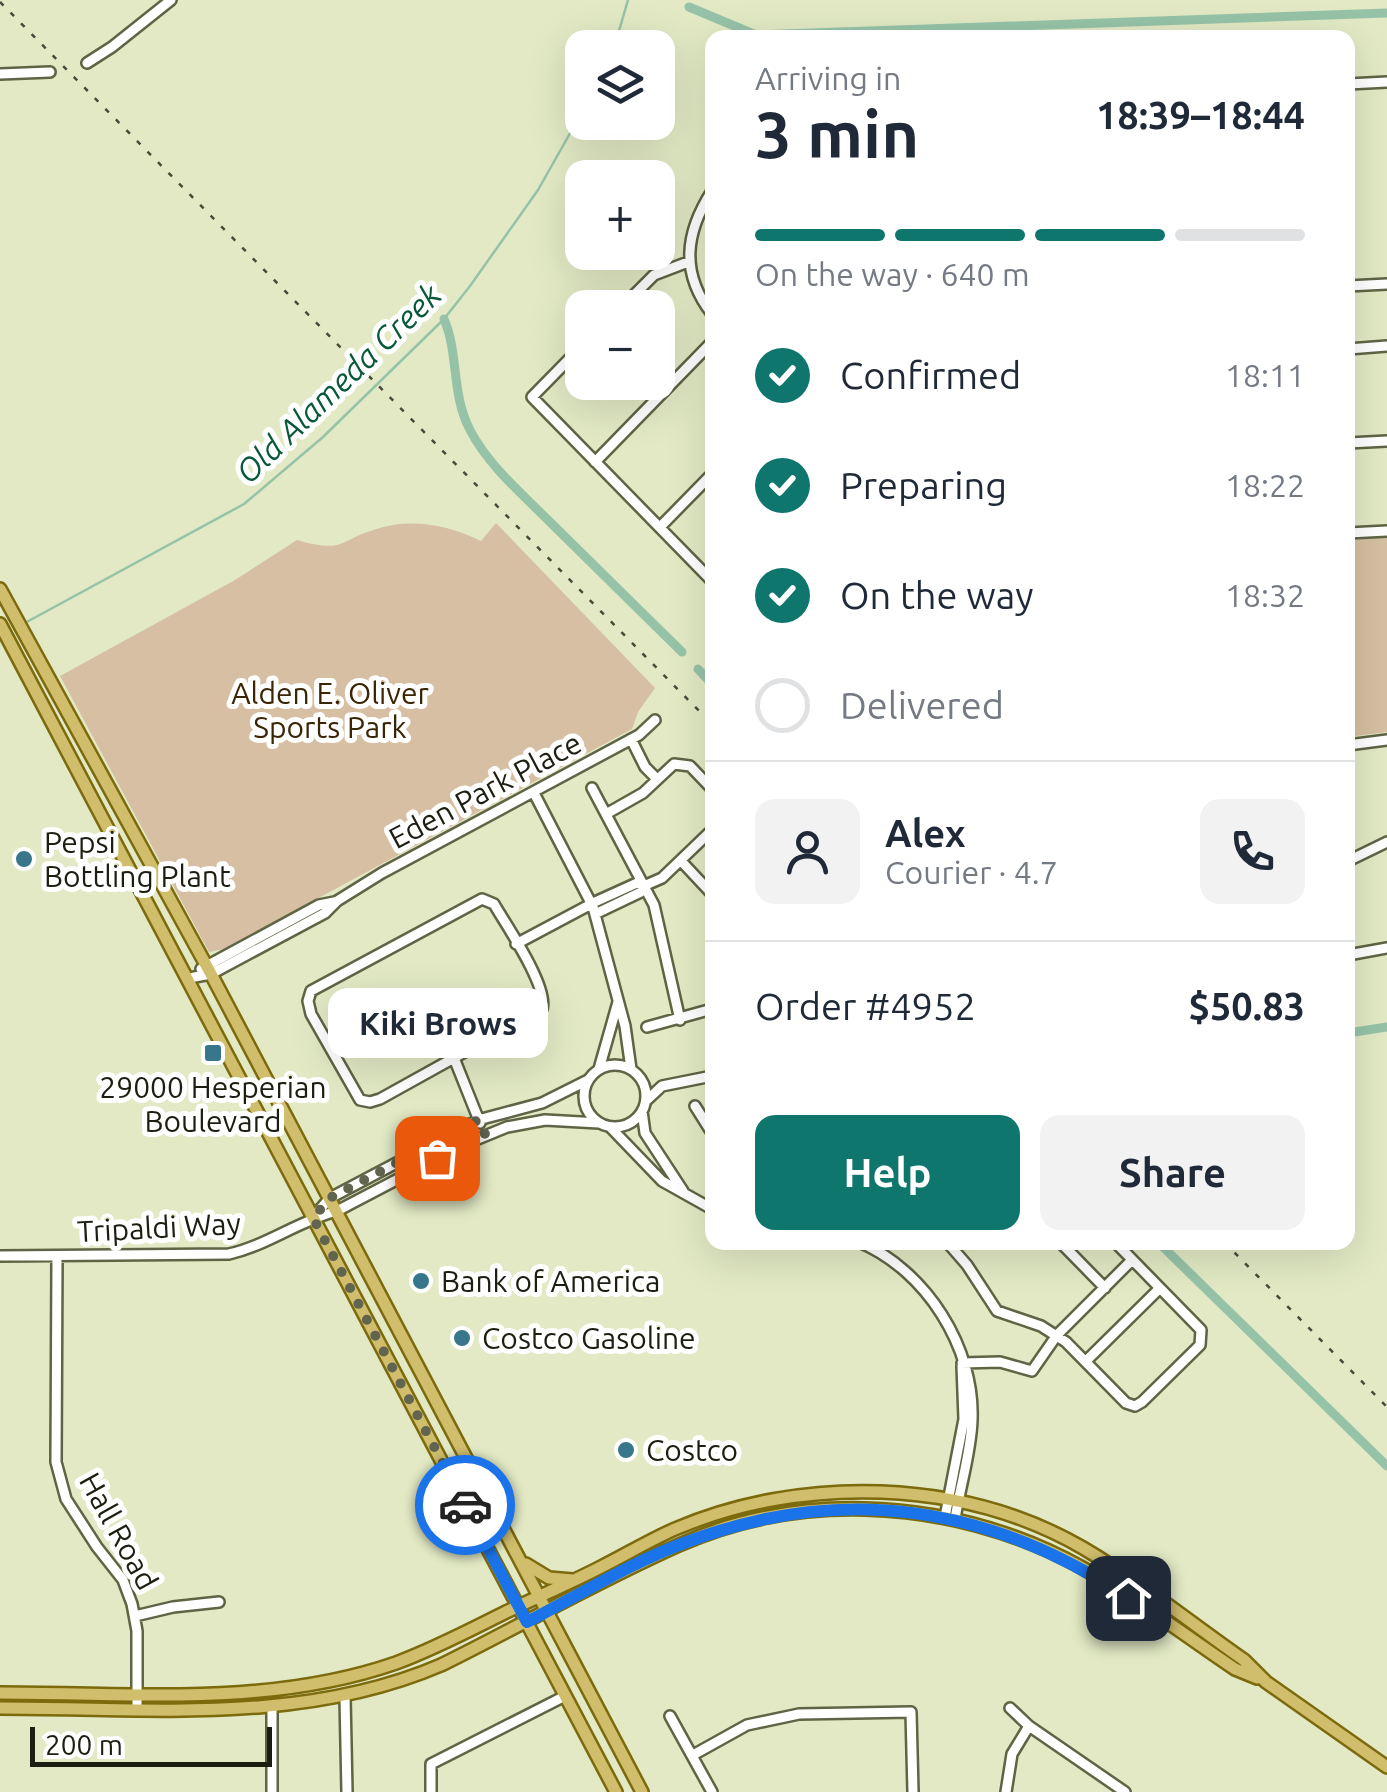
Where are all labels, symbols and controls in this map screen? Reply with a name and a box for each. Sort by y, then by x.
map controls [565,30,675,400]
button: layers [565,30,675,140]
text: Arriving in [755,60,901,96]
text: 18:39–18:44 [1096,94,1305,136]
text: 3 min [755,97,919,170]
button: + [565,160,675,270]
text: On the way · 640 m [755,256,1030,292]
water label: Old Alameda Creek [228,276,448,490]
button: − [565,290,675,400]
icon: check [755,348,810,403]
text: Confirmed [840,354,1021,396]
text: 18:11 [1225,357,1305,393]
icon: check [755,458,810,513]
text: Preparing [840,464,1007,506]
text: 18:22 [1225,467,1305,503]
icon: check [755,568,810,623]
text: On the way [840,574,1033,616]
text: 18:32 [1225,577,1305,613]
park label: Alden E. Oliver Sports Park [231,676,429,744]
text: Delivered [840,684,1004,726]
street label: Eden Park Place [383,725,587,855]
button: person [755,799,860,904]
button: phone [1200,799,1305,904]
text: Alex [885,812,966,854]
place label: Pepsi Bottling Plant [44,825,231,893]
marker: Pepsi Bottling Plant [13,848,35,870]
text: Courier · 4.7 [885,854,1058,890]
text: Order #4952 [755,985,976,1027]
text: $50.83 [1188,985,1305,1027]
callout: Kiki Brows [327,988,547,1058]
text: Kiki Brows [359,1005,517,1041]
marker: 29000 Hesperian Boulevard [202,1042,224,1064]
place label: 29000 Hesperian Boulevard [99,1070,327,1138]
button: Help [755,1115,1020,1230]
button: Share [1040,1115,1305,1230]
pin [395,1116,480,1201]
icon: bag [410,1131,465,1186]
street label: Tripaldi Way [76,1206,242,1248]
place label: Bank of America [441,1264,660,1298]
marker: Bank of America [410,1270,432,1292]
place label: Costco Gasoline [482,1321,696,1355]
marker: Costco Gasoline [451,1327,473,1349]
place label: Costco [646,1433,738,1467]
marker: Costco [615,1439,637,1461]
courier [415,1455,515,1555]
street label: Hall Road [73,1467,165,1595]
icon: car [438,1478,493,1533]
pin [1086,1556,1171,1641]
icon: home [1101,1571,1156,1626]
scale bar [30,1722,272,1766]
text: 200 m [45,1729,123,1760]

